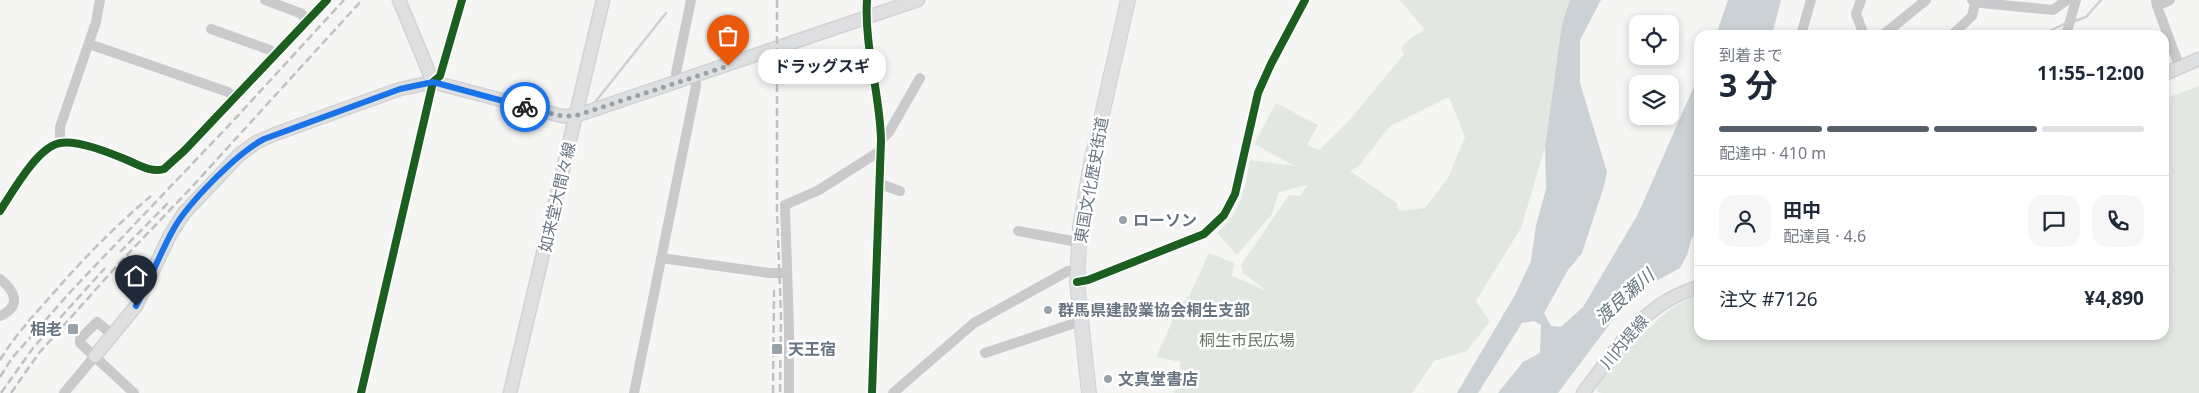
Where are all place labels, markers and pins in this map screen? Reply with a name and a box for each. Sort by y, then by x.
pin [707,15,749,66]
callout: ドラッグスギ [758,48,886,84]
place label: ローソン [1133,209,1197,231]
marker: ローソン [1117,214,1129,226]
pin [115,255,157,306]
place label: 群馬県建設業協会桐生支部 [1058,299,1250,321]
marker: 群馬県建設業協会桐生支部 [1042,304,1054,316]
place label: 相老 [30,318,62,340]
marker: 相老 [66,322,80,336]
place label: 天王宿 [788,338,836,360]
marker: 天王宿 [770,342,784,356]
place label: 文真堂書店 [1118,368,1198,390]
marker: 文真堂書店 [1102,373,1114,385]

